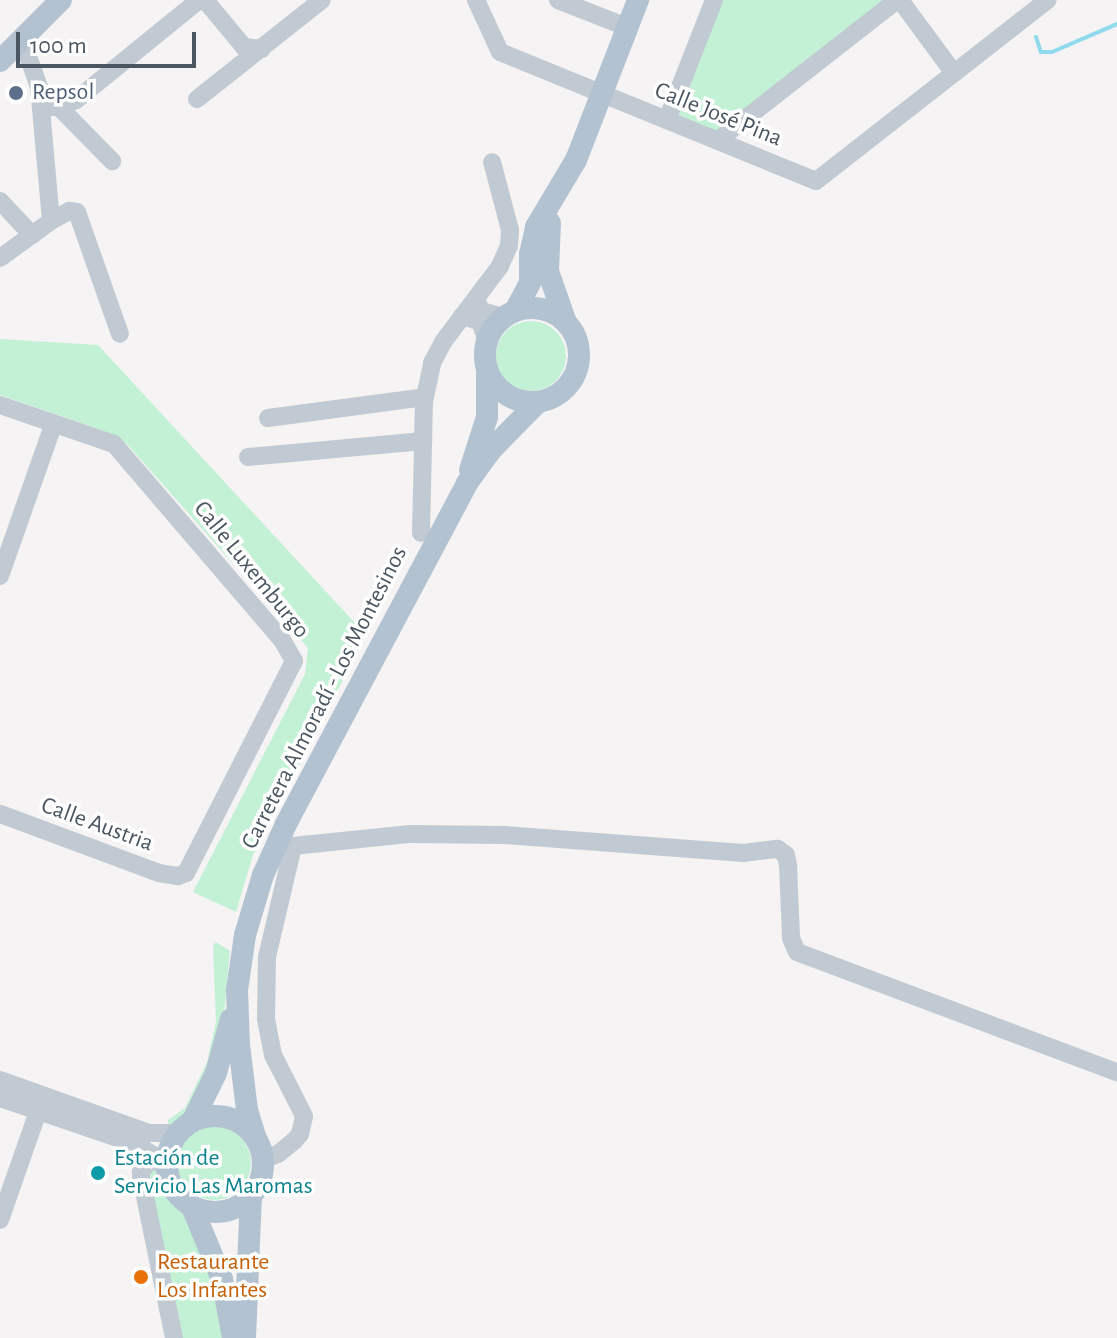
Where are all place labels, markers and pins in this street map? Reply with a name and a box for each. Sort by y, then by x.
place label: Repsol [32,79,94,107]
marker: Repsol [7,84,25,102]
place label: Estación de Servicio Las Maromas [114,1145,313,1201]
marker: Estación de Servicio Las Maromas [89,1164,107,1182]
place label: Restaurante Los Infantes [157,1249,269,1305]
marker: Restaurante Los Infantes [132,1268,150,1286]

